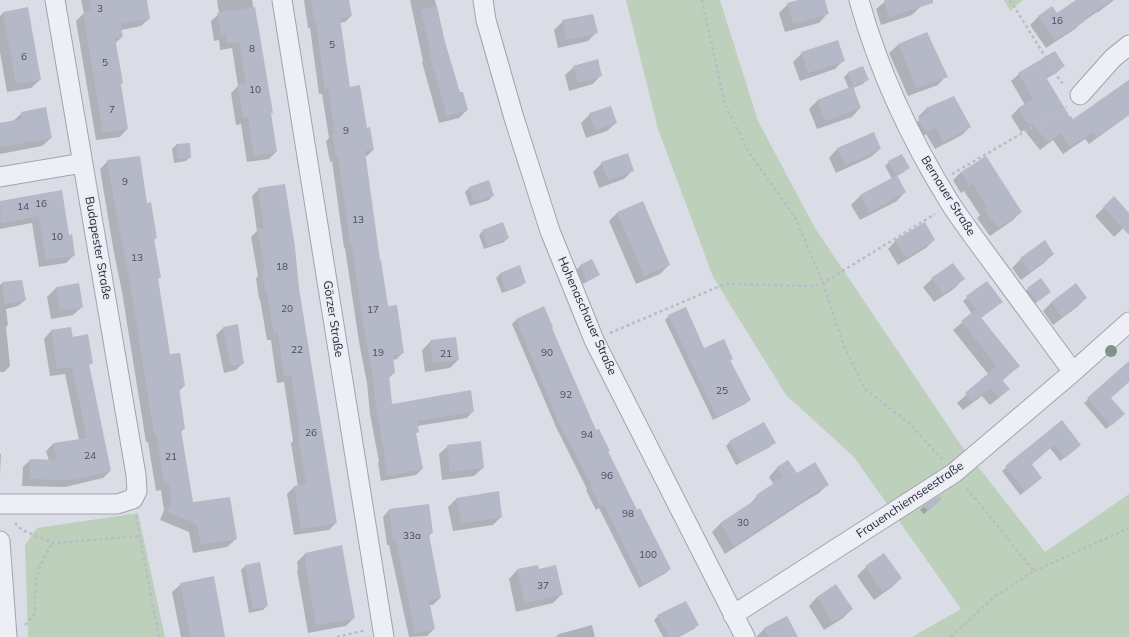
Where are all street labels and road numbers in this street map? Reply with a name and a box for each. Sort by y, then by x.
street label: Bernauer Straße [918,153,978,239]
street label: Budapester Straße [82,195,114,301]
street label: Hohenaschauer Straße [554,255,620,377]
street label: Görzer Straße [320,280,346,358]
street label: Frauenchiemseestraße [854,459,966,541]

